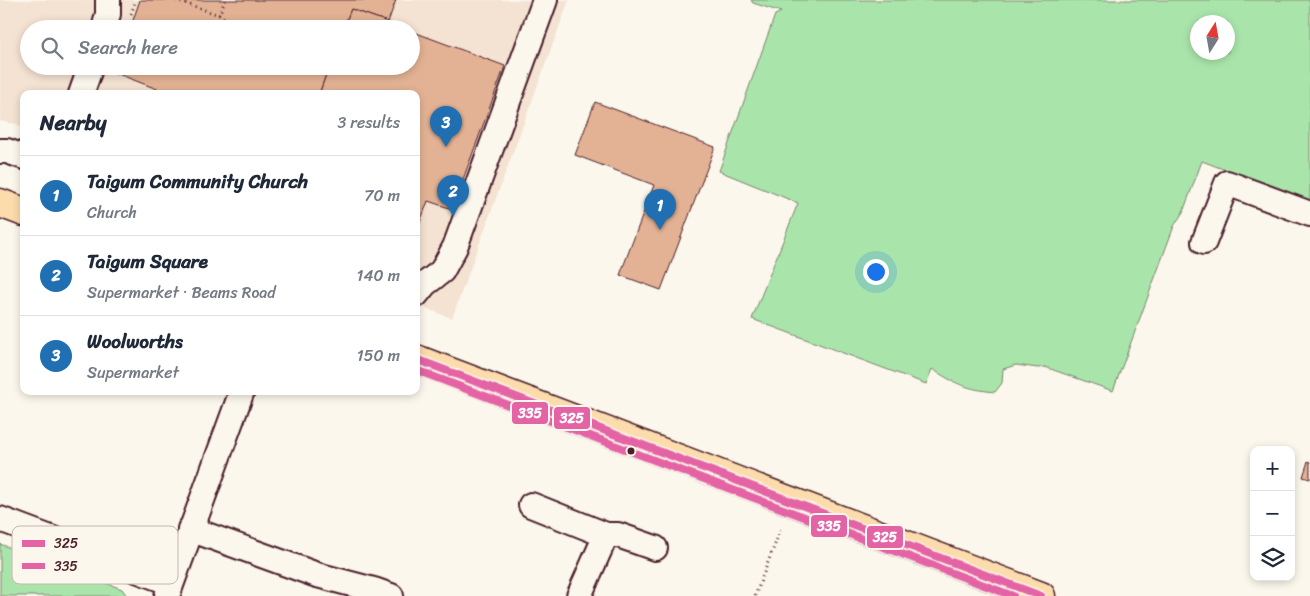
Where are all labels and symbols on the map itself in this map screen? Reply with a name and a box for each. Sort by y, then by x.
north arrow [1190,15,1235,60]
pin: 3 [430,106,462,147]
pin: 2 [437,175,469,216]
pin: 1 [644,189,676,230]
your location [863,259,889,285]
line badge: 335 [511,401,549,425]
text: 335 [517,401,542,426]
line badge: 325 [553,406,591,430]
text: 325 [559,406,585,431]
unlabelled marker [626,446,636,456]
line badge: 335 [810,514,848,538]
text: 335 [816,514,841,539]
line badge: 325 [866,525,904,549]
text: 325 [872,525,898,550]
legend [12,526,178,584]
text: 325 [54,531,79,556]
text: 335 [54,554,78,579]

